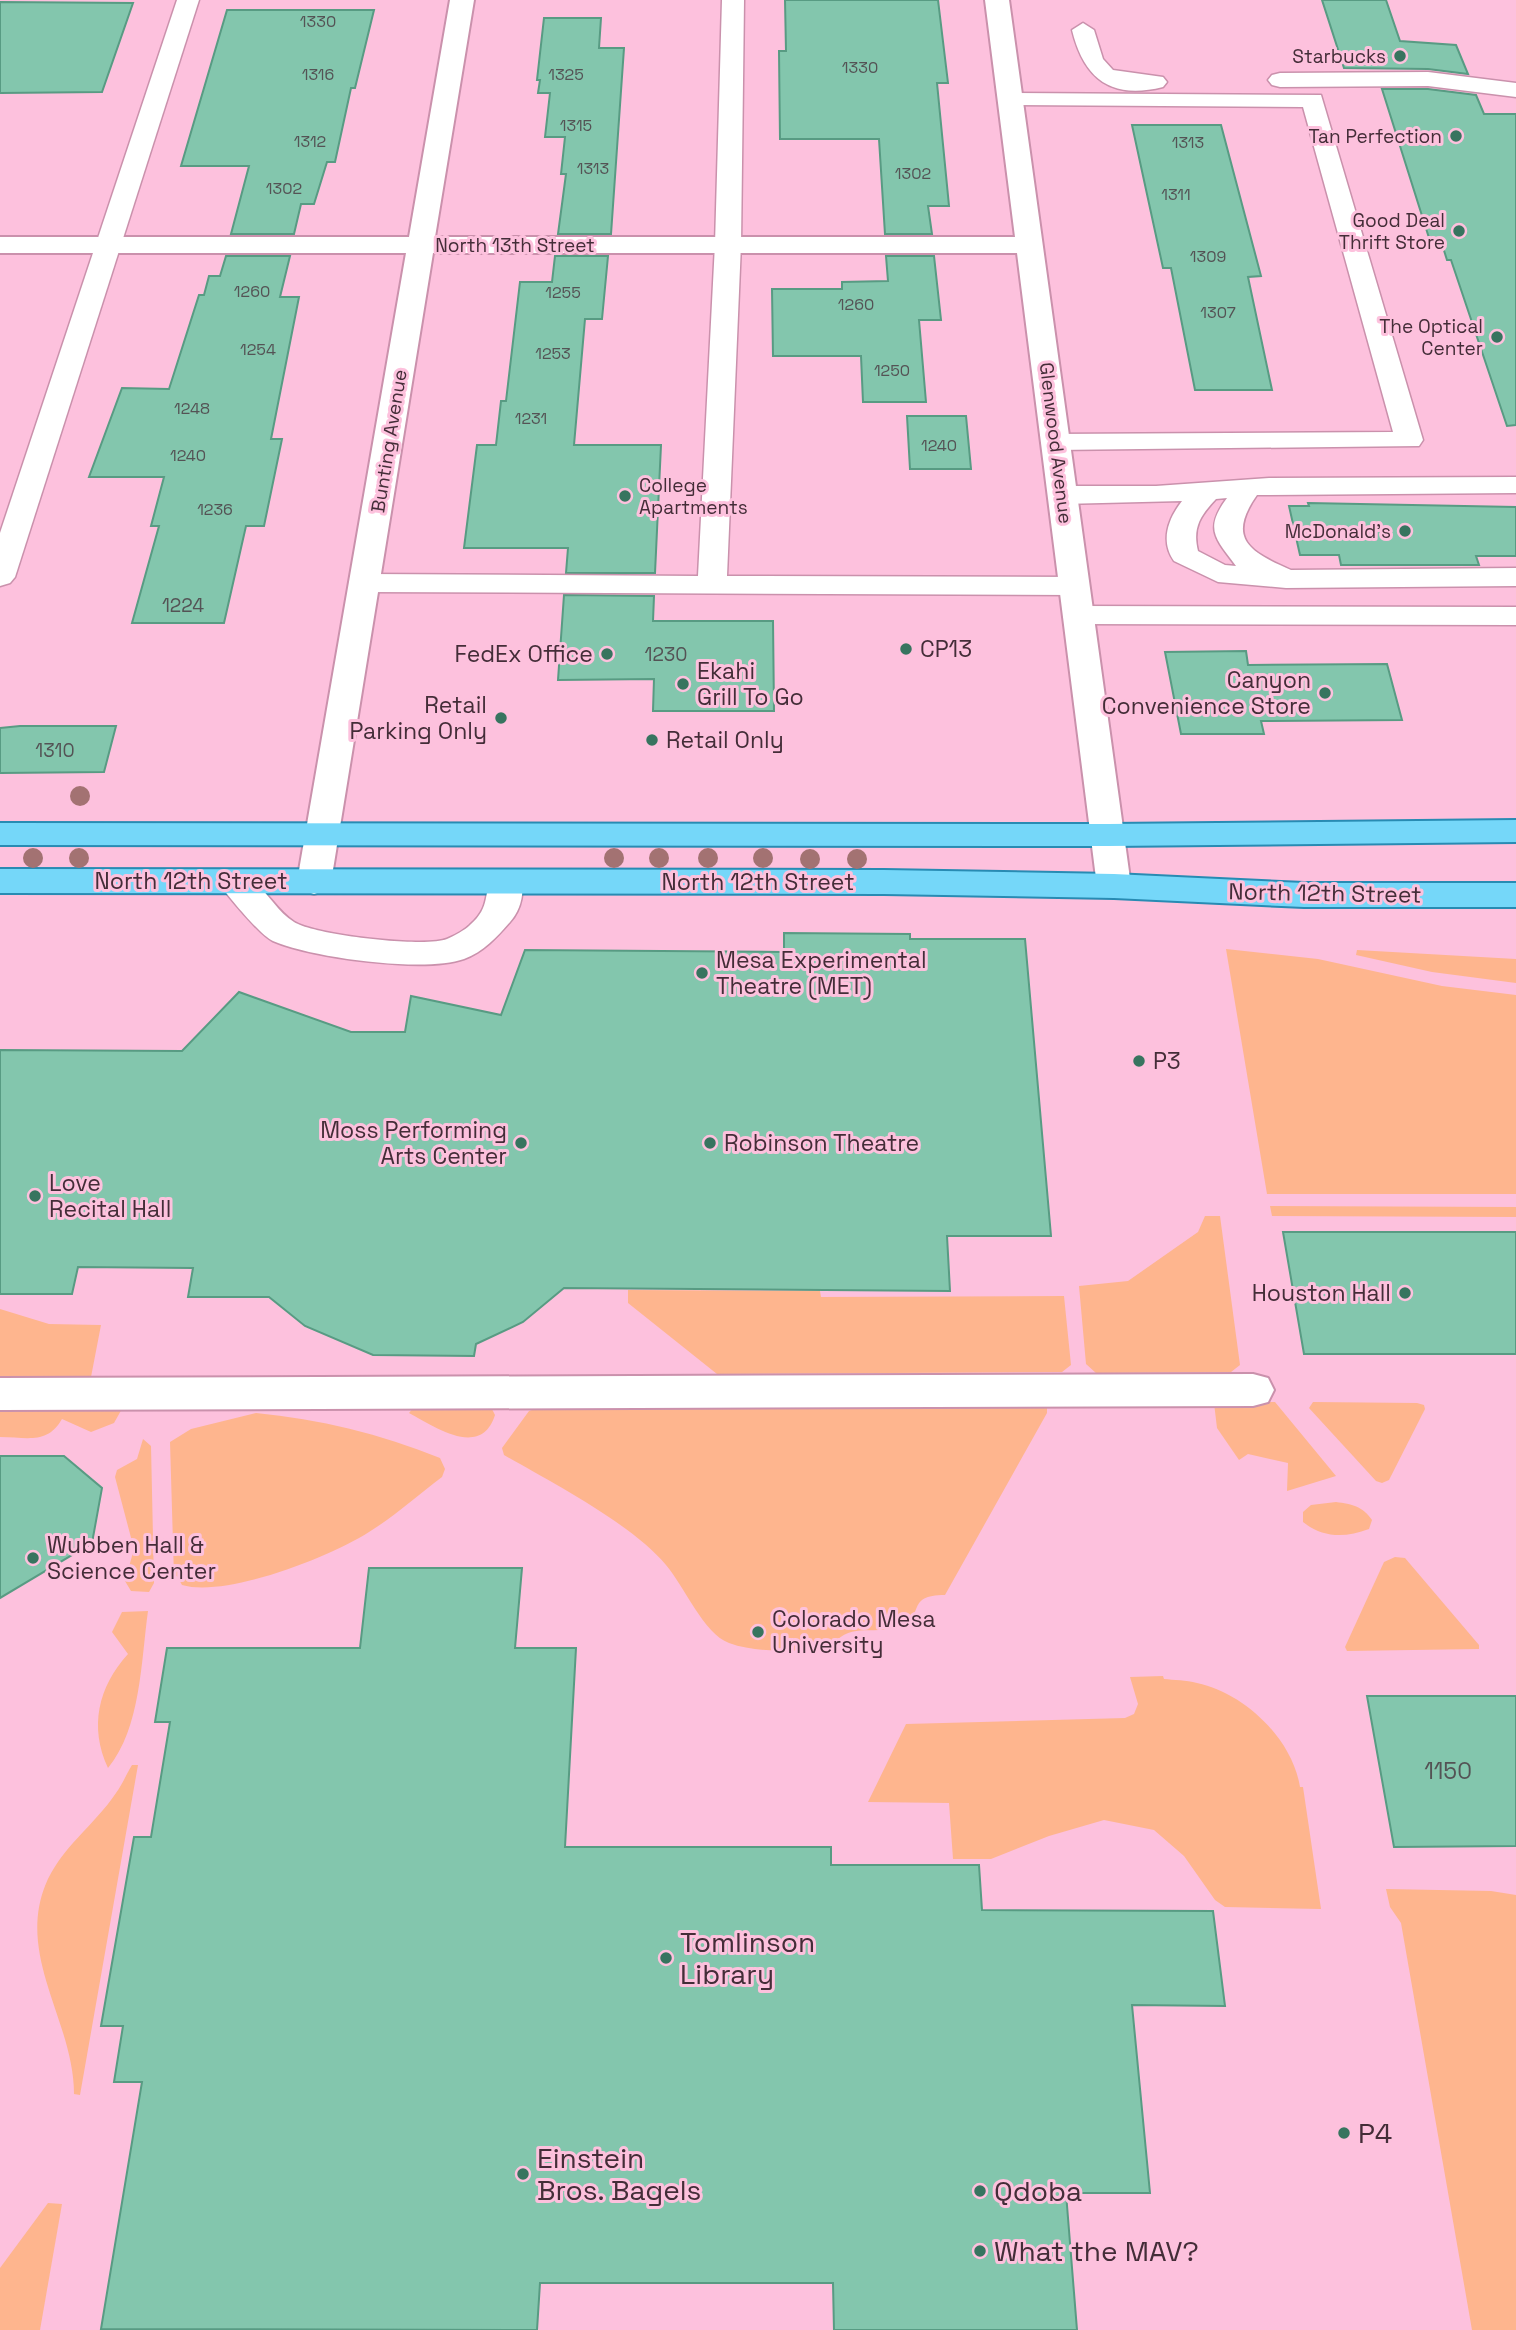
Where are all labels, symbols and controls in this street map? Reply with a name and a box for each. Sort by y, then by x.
house number: 1330 [300,11,336,32]
place label: Starbucks [1292,44,1386,69]
marker: Starbucks [1392,48,1408,64]
house number: 1330 [842,57,878,78]
house number: 1316 [302,64,334,85]
house number: 1325 [548,64,584,85]
house number: 1315 [560,115,592,136]
place label: Tan Perfection [1309,124,1442,149]
marker: Tan Perfection [1448,128,1464,144]
house number: 1312 [294,131,326,152]
house number: 1313 [1172,132,1204,153]
house number: 1313 [577,158,609,179]
house number: 1302 [895,163,931,184]
house number: 1302 [266,178,302,199]
house number: 1311 [1161,184,1191,205]
place label: Good Deal Thrift Store [1339,208,1445,255]
marker: Good Deal Thrift Store [1451,223,1467,239]
street label: North 13th Street [435,233,595,258]
house number: 1309 [1190,246,1226,267]
house number: 1260 [234,281,270,302]
house number: 1255 [545,282,581,303]
house number: 1260 [838,294,874,315]
house number: 1307 [1200,302,1236,323]
place label: The Optical Center [1379,314,1483,361]
marker: The Optical Center [1489,329,1505,345]
house number: 1254 [240,339,276,360]
house number: 1253 [535,343,571,364]
house number: 1250 [874,360,910,381]
street label: Glenwood Avenue [1034,361,1078,525]
street label: Bunting Avenue [365,368,413,514]
house number: 1248 [174,398,210,419]
house number: 1231 [515,408,547,429]
house number: 1240 [921,435,957,456]
house number: 1240 [170,445,206,466]
place label: College Apartments [639,473,748,520]
marker: College Apartments [617,488,633,504]
house number: 1236 [197,499,233,520]
place label: McDonald's [1285,519,1391,544]
marker: McDonald's [1397,523,1413,539]
house number: 1224 [162,593,204,618]
place label: CP13 [920,634,972,664]
place label: FedEx Office [454,639,593,669]
marker: CP13 [898,641,914,657]
house number: 1230 [645,642,688,667]
marker: FedEx Office [599,646,615,662]
place label: Ekahi Grill To Go [697,656,804,712]
place label: Canyon Convenience Store [1102,665,1311,721]
marker: Ekahi Grill To Go [675,676,691,692]
marker: Canyon Convenience Store [1317,685,1333,701]
place label: Retail Parking Only [350,690,487,746]
marker: Retail Parking Only [493,710,509,726]
place label: Retail Only [666,725,784,755]
marker: Retail Only [644,732,660,748]
house number: 1310 [35,738,75,763]
street label: North 12th Street [94,866,288,896]
street label: North 12th Street [661,867,855,897]
street label: North 12th Street [1228,876,1422,910]
place label: Mesa Experimental Theatre (MET) [716,945,927,1001]
marker: Mesa Experimental Theatre (MET) [694,965,710,981]
place label: P3 [1153,1046,1181,1076]
marker: P3 [1131,1053,1147,1069]
place label: Moss Performing Arts Center [320,1115,507,1171]
place label: Robinson Theatre [724,1128,919,1158]
marker: Moss Performing Arts Center [513,1135,529,1151]
marker: Robinson Theatre [702,1135,718,1151]
place label: Love Recital Hall [49,1168,171,1224]
marker: Love Recital Hall [27,1188,43,1204]
place label: Houston Hall [1252,1278,1391,1308]
marker: Houston Hall [1397,1285,1413,1301]
place label: Wubben Hall & Science Center [47,1530,216,1586]
marker: Wubben Hall & Science Center [25,1550,41,1566]
place label: Colorado Mesa University [772,1604,936,1660]
marker: Colorado Mesa University [750,1624,766,1640]
house number: 1150 [1424,1756,1472,1786]
place label: Tomlinson Library [680,1924,815,1992]
marker: Tomlinson Library [658,1950,674,1966]
place label: P4 [1358,2115,1392,2151]
marker: P4 [1336,2125,1352,2141]
place label: Einstein Bros. Bagels [537,2140,701,2208]
marker: Einstein Bros. Bagels [515,2166,531,2182]
place label: Qdoba [994,2173,1082,2209]
marker: Qdoba [972,2183,988,2199]
place label: What the MAV? [994,2233,1199,2269]
marker: What the MAV? [972,2243,988,2259]

